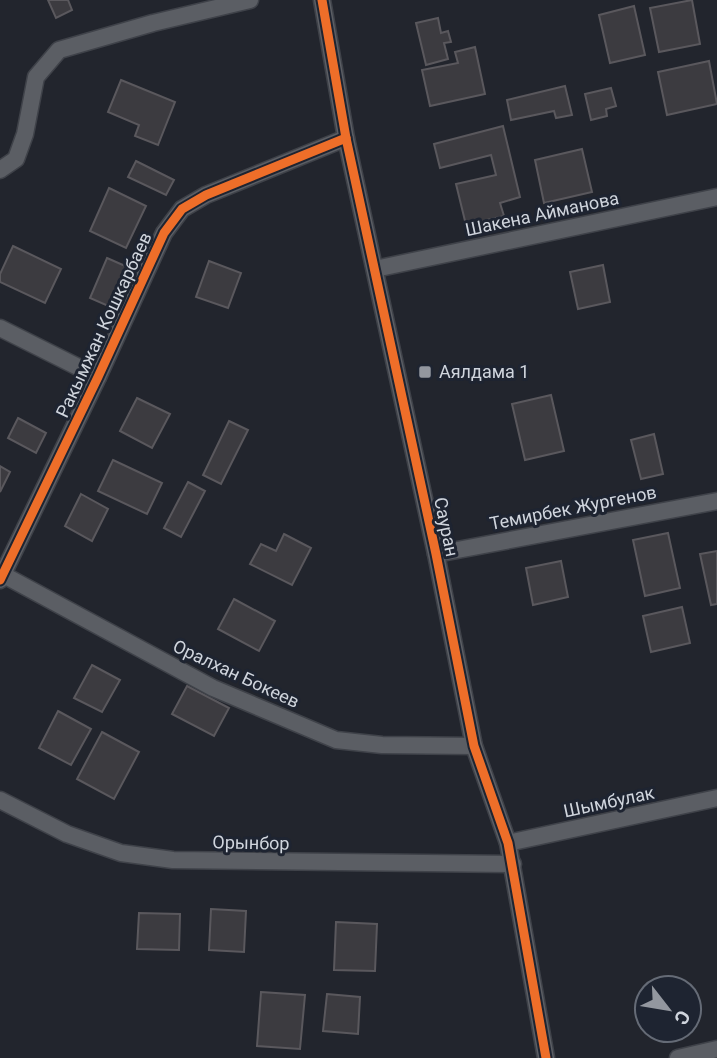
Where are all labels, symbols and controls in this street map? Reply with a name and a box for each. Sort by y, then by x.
street label: Шакена Айманова [463,187,621,240]
street label: Ракымжан Кошкарбаев [51,229,156,421]
place label: Аялдама 1 [439,361,529,382]
marker: Аялдама 1 [417,364,433,380]
street label: Темирбек Жургенов [488,481,658,534]
street label: Сауран [430,495,463,559]
street label: Оралхан Бокеев [170,635,303,712]
street label: Шымбулак [562,782,656,821]
street label: Орынбор [212,831,290,854]
north arrow [633,974,703,1044]
text: С [669,1006,695,1029]

